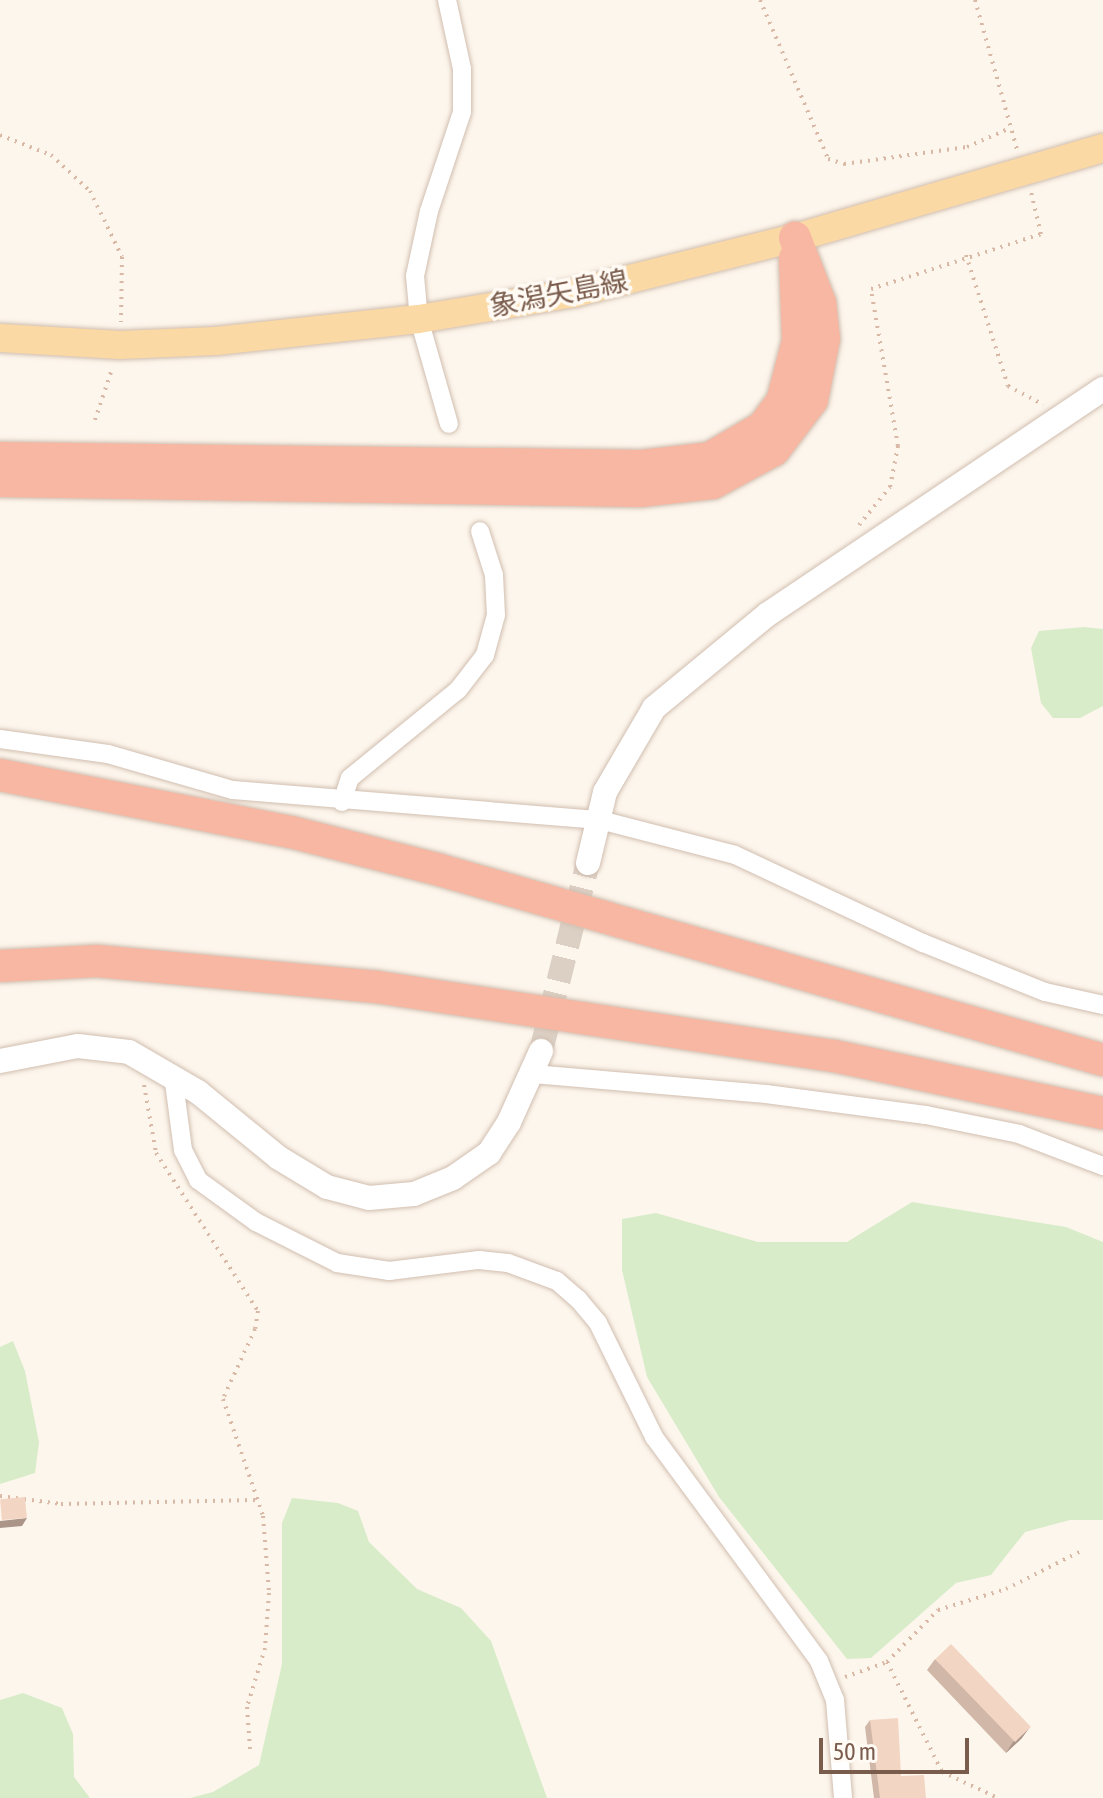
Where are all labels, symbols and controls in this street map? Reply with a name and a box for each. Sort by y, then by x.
street label: 象潟矢島線 [487,263,631,323]
scale bar [823,1722,973,1772]
text: 50 m [833,1738,876,1765]

